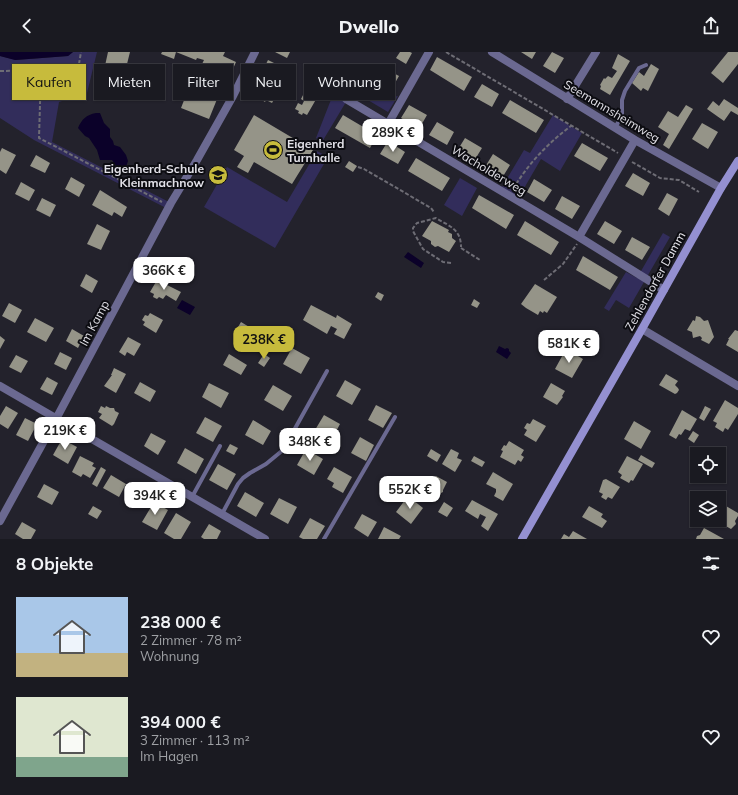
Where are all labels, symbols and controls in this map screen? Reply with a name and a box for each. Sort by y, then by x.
icon: back [16,15,38,37]
text: Dwello [339,15,399,38]
icon: share [700,15,722,37]
chip: Kaufen [12,64,86,100]
chip: Mieten [94,64,165,100]
chip: Filter [173,64,233,100]
chip: Neu [241,64,296,100]
chip: Wohnung [304,64,395,100]
street label: Seemannsheimweg [561,76,663,146]
pin: 289K € [360,119,426,153]
text: 289K € [371,124,415,140]
place label: Eigenherd Turnhalle [287,136,344,165]
sports icon: Eigenherd Turnhalle [262,139,284,161]
street label: Wacholderweg [449,142,529,198]
place label: Eigenherd-Schule Kleinmachnow [104,161,204,190]
school or university icon: Eigenherd-Schule Kleinmachnow [207,164,229,186]
street label: Zehlendorfer Damm [622,229,688,333]
pin: 366K € [131,257,197,291]
text: 366K € [142,262,186,278]
street label: Im Kamp [76,298,112,348]
pin: 238K € [231,326,297,360]
pin: 581K € [536,330,602,364]
text: 238K € [242,331,286,347]
text: 581K € [547,335,591,351]
pin: 219K € [32,417,98,451]
text: 219K € [43,422,87,438]
pin: 348K € [277,428,343,462]
text: 348K € [288,433,332,449]
map controls [690,447,726,527]
button: locate [690,447,726,483]
pin: 552K € [377,476,443,510]
text: 552K € [388,481,432,497]
pin: 394K € [122,482,188,516]
text: 394K € [133,487,177,503]
button: layers [690,491,726,527]
icon: filters [700,552,722,574]
text: 8 Objekte [16,553,93,574]
text: 238 000 € [140,611,221,632]
icon: home [48,613,96,661]
icon: heart [700,626,722,648]
text: 2 Zimmer · 78 m² [140,632,242,648]
text: Wohnung [140,648,199,664]
text: 394 000 € [140,711,221,732]
icon: home [48,713,96,761]
icon: heart [700,726,722,748]
text: 3 Zimmer · 113 m² [140,732,250,748]
text: Im Hagen [140,748,198,764]

